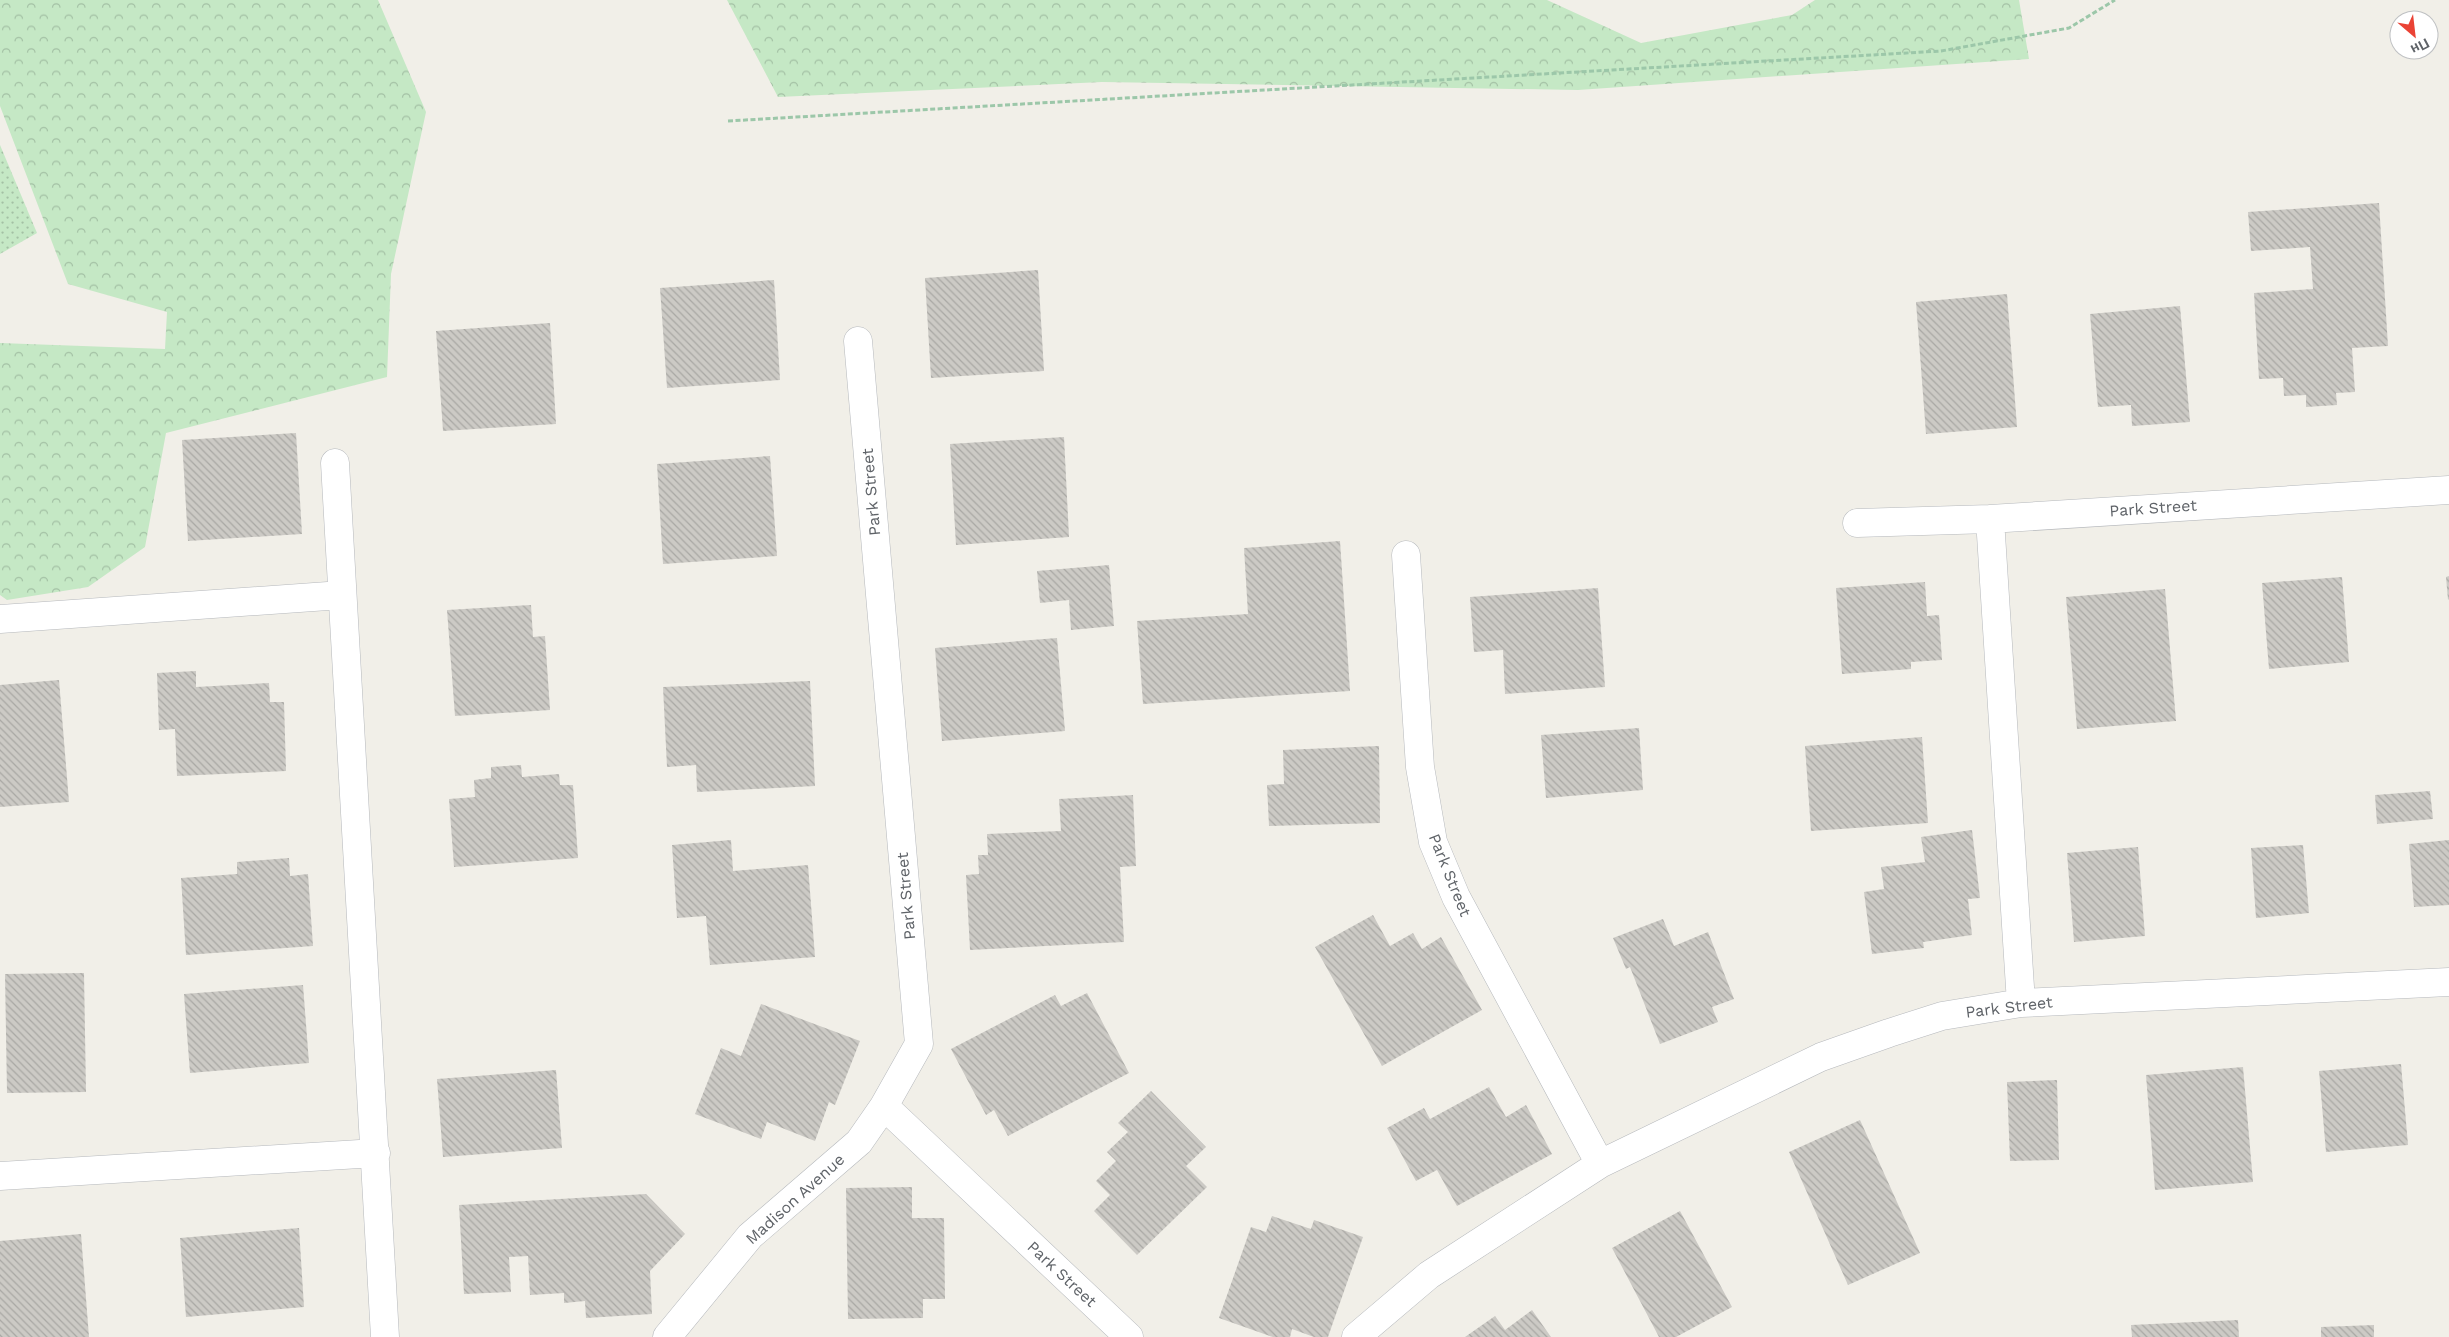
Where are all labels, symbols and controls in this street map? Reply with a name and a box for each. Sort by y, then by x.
north arrow [2389,10,2439,60]
text: Пн [2408,35,2432,58]
street label: Park Street [858,447,884,537]
street label: Park Street [2109,495,2198,521]
street label: Park Street [1425,831,1475,919]
street label: Park Street [893,851,919,941]
street label: Park Street [1964,992,2054,1022]
street label: Madison Avenue [742,1150,848,1248]
street label: Park Street [1023,1237,1101,1311]

